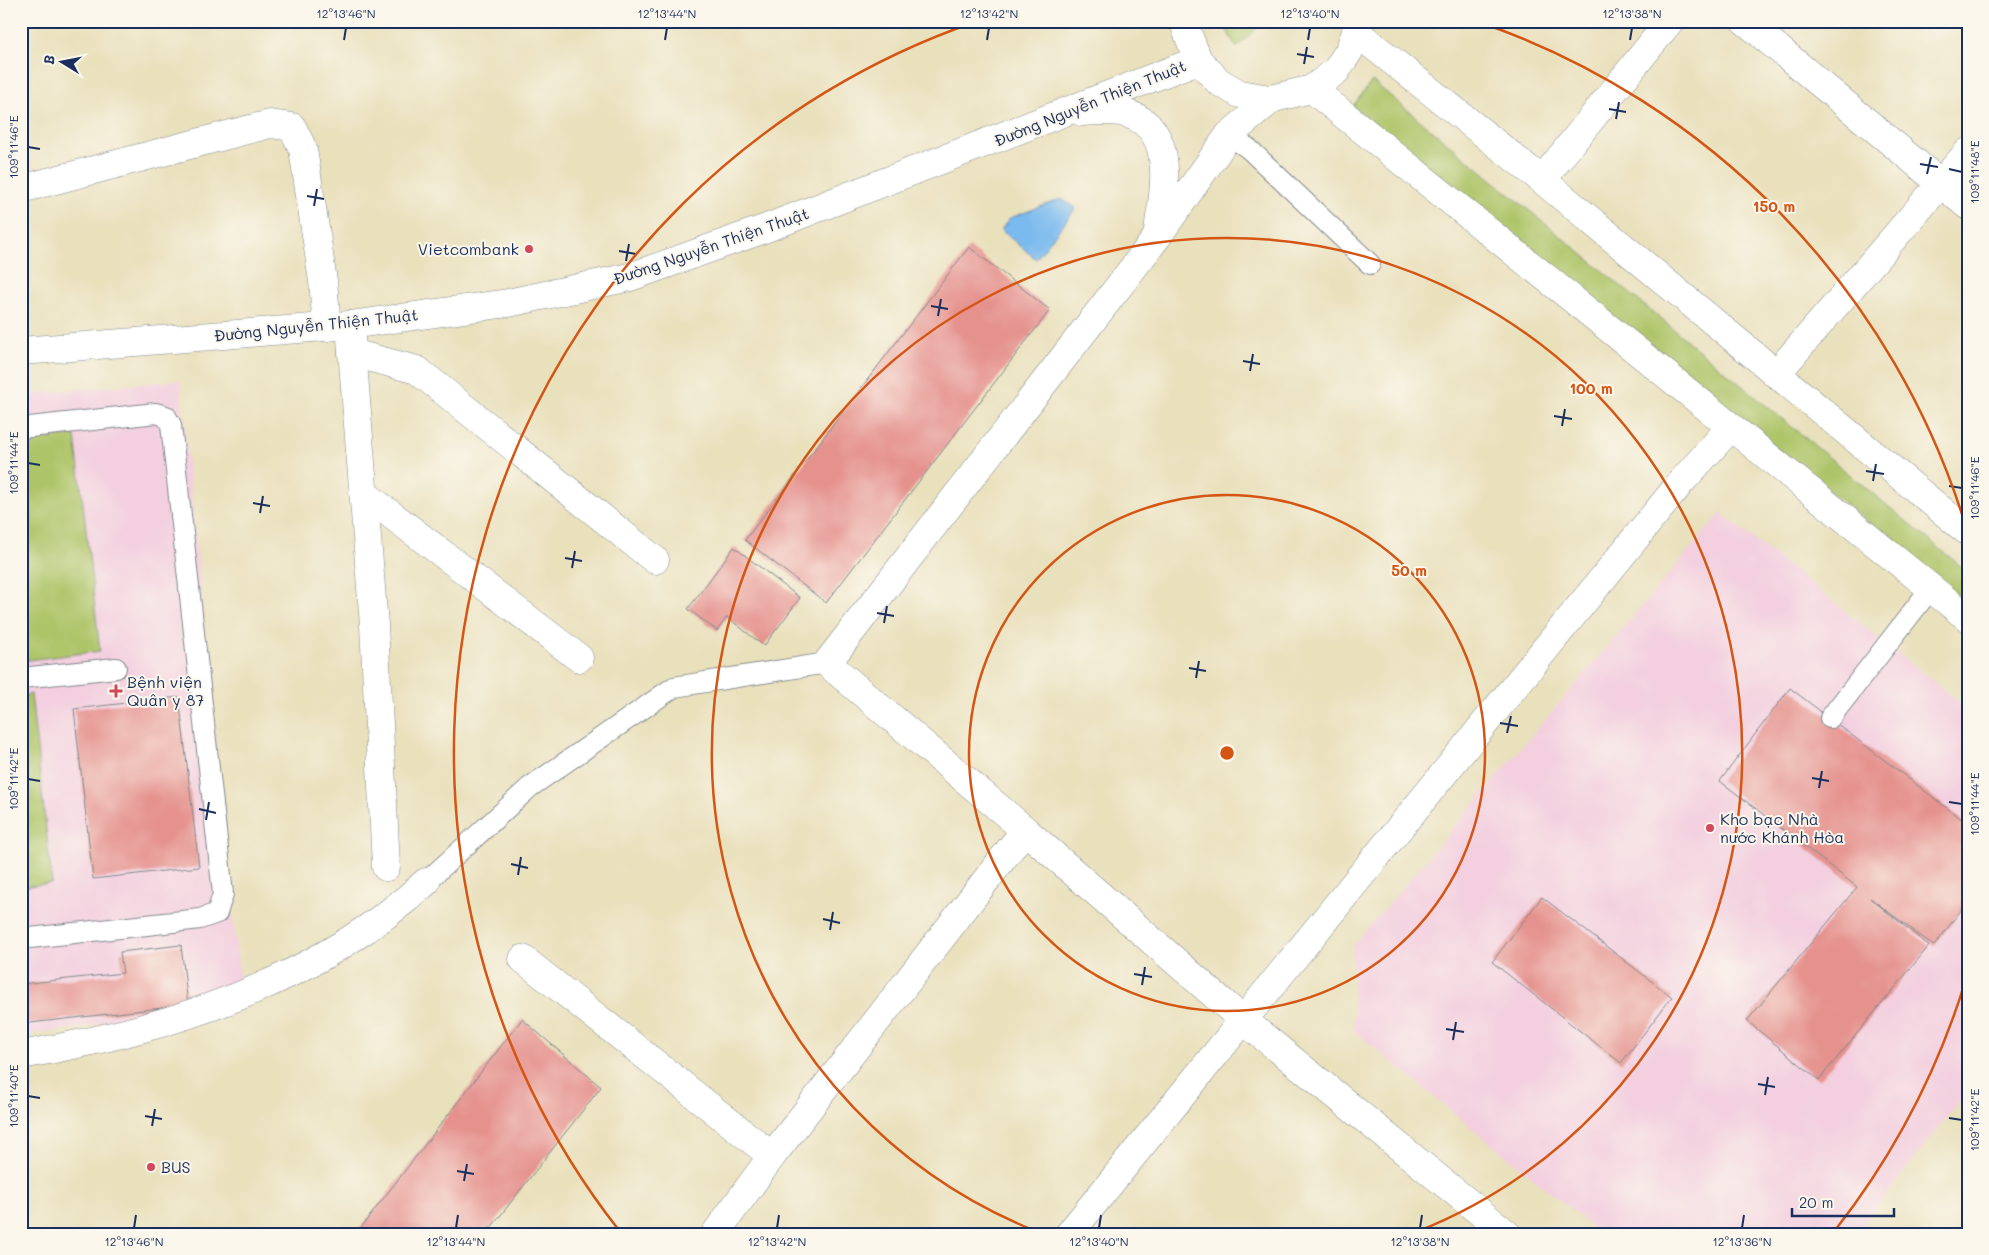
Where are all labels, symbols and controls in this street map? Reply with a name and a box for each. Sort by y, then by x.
text: 12°13'46"N [316,5,376,21]
text: 12°13'44"N [638,5,696,21]
text: 12°13'42"N [960,5,1018,21]
text: 12°13'40"N [1280,5,1340,21]
text: 12°13'38"N [1602,5,1662,21]
north arrow [38,38,88,88]
text: B [39,53,59,66]
street label: Đường Nguyễn Thiện Thuật [991,54,1189,151]
text: 109°11'46"E [5,115,21,179]
text: 109°11'48"E [1966,140,1982,204]
text: 150 m [1753,196,1795,216]
street label: Đường Nguyễn Thiện Thuật [610,202,811,289]
place label: Vietcombank [418,238,519,259]
marker: Vietcombank [523,243,535,255]
street label: Đường Nguyễn Thiện Thuật [213,303,419,346]
text: 100 m [1569,378,1613,398]
text: 109°11'44"E [5,431,21,495]
text: 109°11'46"E [1966,456,1982,520]
text: 50 m [1391,560,1427,580]
place label: Bệnh viện Quân y 87 [127,671,204,710]
marker: Bệnh viện Quân y 87 [109,684,123,698]
centre of rings [1218,744,1236,762]
text: 109°11'42"E [5,748,21,810]
text: 109°11'44"E [1966,772,1982,836]
place label: Kho bạc Nhà nước Khánh Hòa [1720,808,1844,847]
marker: Kho bạc Nhà nước Khánh Hòa [1704,822,1716,834]
text: 109°11'40"E [5,1064,21,1128]
text: 109°11'42"E [1966,1089,1982,1151]
place label: BUS [161,1156,191,1177]
marker: BUS [145,1161,157,1173]
scale bar [1792,1185,1894,1217]
text: 20 m [1799,1192,1833,1212]
text: 12°13'46"N [104,1233,164,1249]
text: 12°13'44"N [427,1233,485,1249]
text: 12°13'42"N [748,1233,806,1249]
text: 12°13'40"N [1069,1233,1129,1249]
text: 12°13'38"N [1390,1233,1450,1249]
text: 12°13'36"N [1712,1233,1772,1249]

